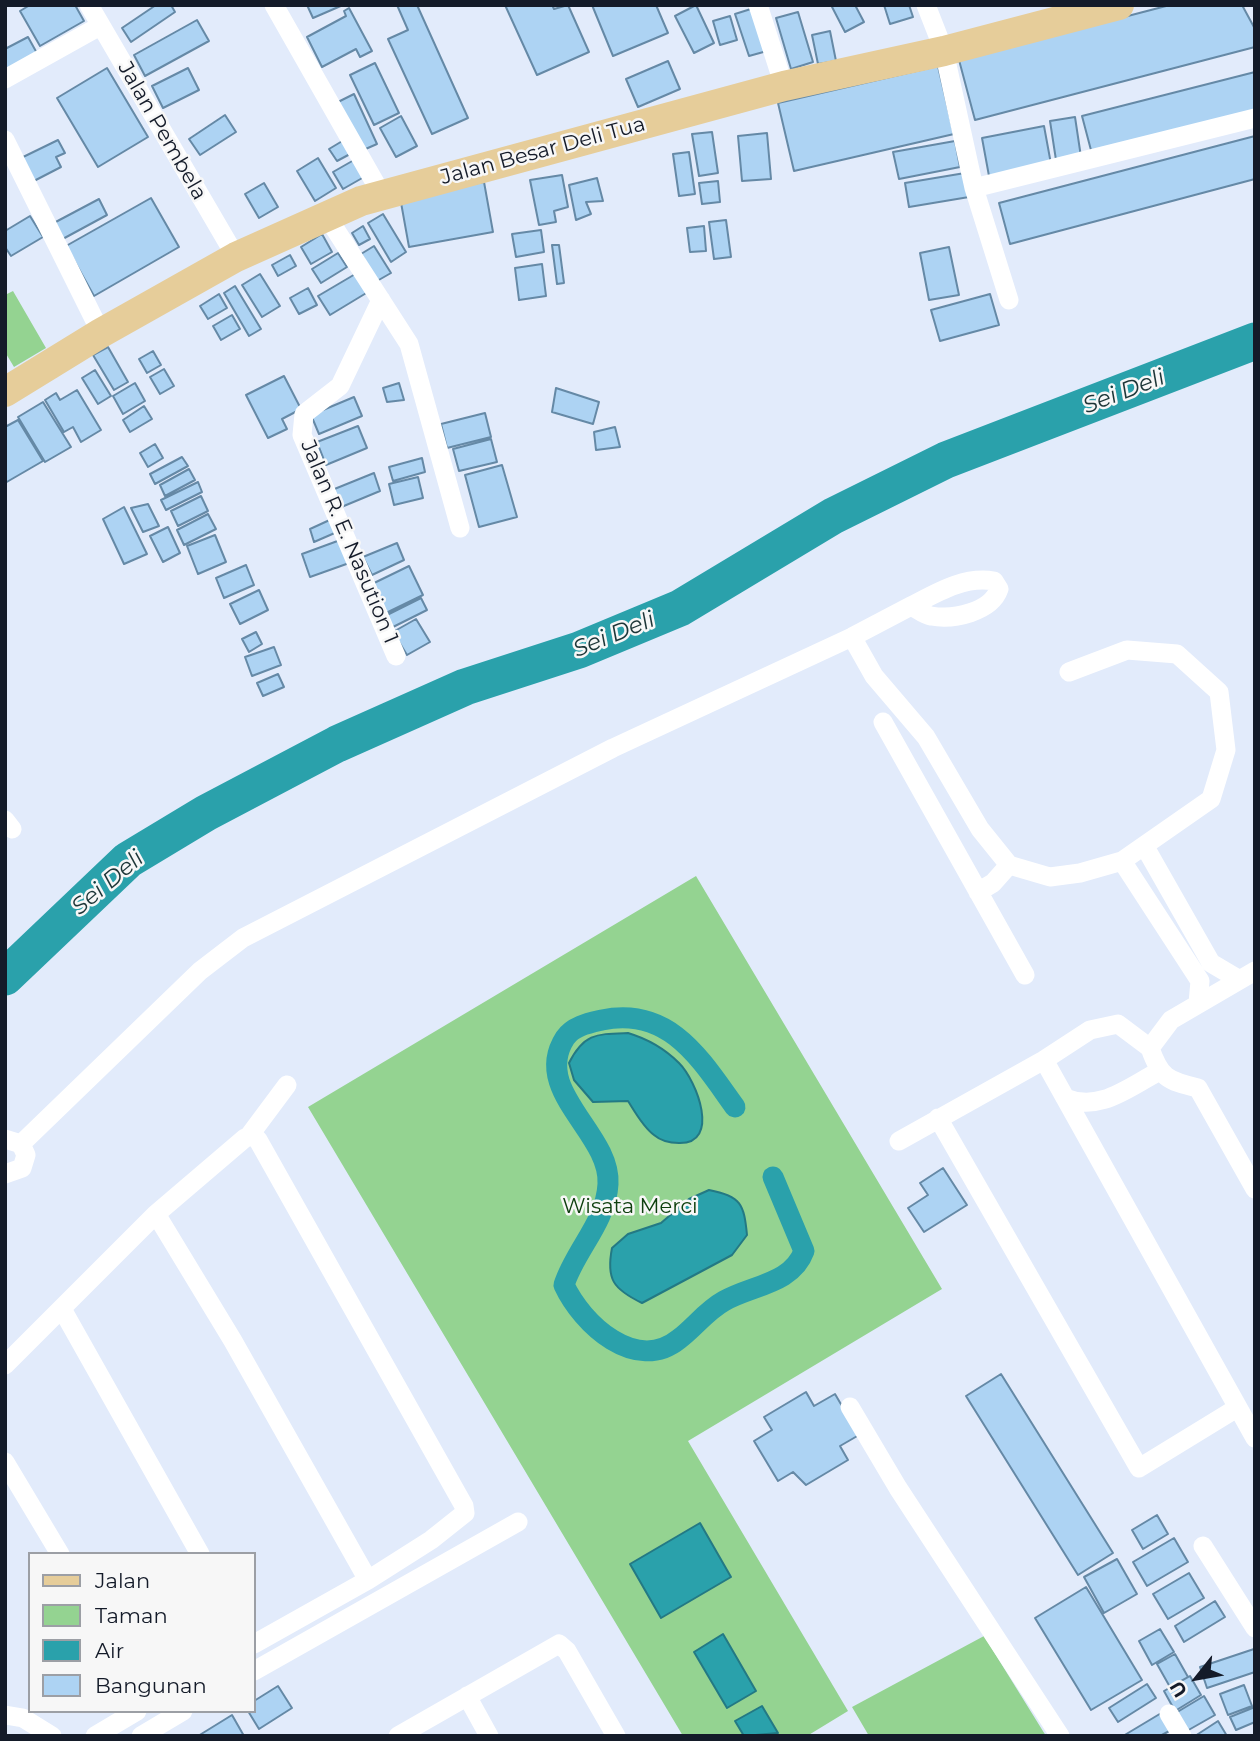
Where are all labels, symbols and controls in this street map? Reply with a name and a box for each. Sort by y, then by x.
street label: Jalan Pembela [112,57,212,205]
street label: Jalan Besar Deli Tua [438,112,648,190]
water label: Sei Deli [1079,364,1169,420]
street label: Jalan R. E. Nasution 1 [295,437,403,647]
water label: Sei Deli [569,606,659,664]
water label: Sei Deli [66,845,150,921]
park label: Wisata Merci [562,1194,698,1220]
legend [28,1552,256,1713]
text: Jalan [95,1568,150,1593]
text: Taman [95,1603,168,1628]
text: Air [95,1638,124,1663]
north arrow [1162,1643,1232,1713]
text: Bangunan [95,1673,207,1698]
text: U [1165,1677,1192,1701]

